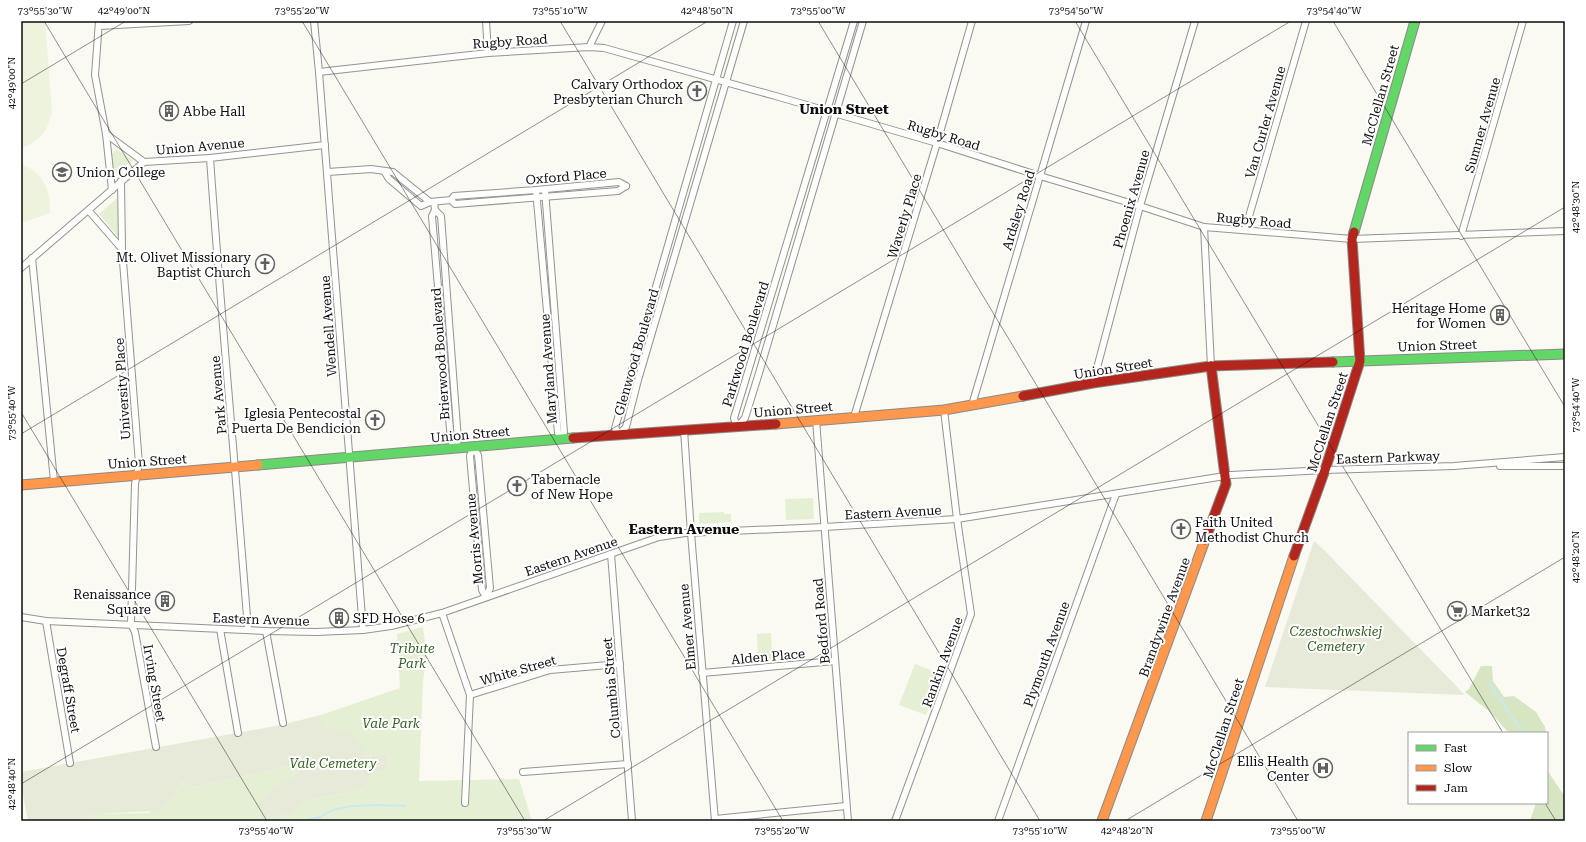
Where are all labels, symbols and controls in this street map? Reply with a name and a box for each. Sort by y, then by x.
text: 73°55'30"W [18,5,73,16]
text: 42°49'00"N [98,5,150,16]
text: 73°55'20"W [275,5,330,16]
text: 73°55'10"W [533,5,588,16]
text: 42°48'50"N [681,5,733,16]
text: 73°55'00"W [791,5,846,16]
text: 73°54'50"W [1049,5,1104,16]
text: 73°54'40"W [1307,5,1362,16]
street label: Rugby Road [472,31,549,52]
street label: McClellan Street [1359,43,1402,147]
text: 42°49'00"N [6,57,17,109]
street label: Van Curler Avenue [1242,64,1289,180]
street label: Sumner Avenue [1462,76,1503,175]
place label: Calvary Orthodox Presbyterian Church [553,77,684,107]
church icon: Calvary Orthodox Presbyterian Church [686,80,708,102]
building icon: Abbe Hall [158,100,180,122]
district label: Union Street [799,101,889,117]
place label: Abbe Hall [183,104,245,119]
street label: Rugby Road [906,117,983,154]
street label: Union Avenue [155,135,245,158]
street label: Phoenix Avenue [1110,148,1153,250]
school or university icon: Union College [51,161,73,183]
place label: Union College [76,165,165,180]
street label: Oxford Place [525,165,607,188]
street label: Ardsley Road [999,168,1038,252]
street label: Waverly Place [884,172,924,260]
text: 42°48'30"N [1570,181,1581,233]
street label: Rugby Road [1216,210,1293,231]
place label: Mt. Olivet Missionary Baptist Church [116,250,252,280]
church icon: Mt. Olivet Missionary Baptist Church [254,253,276,275]
street label: Wendell Avenue [317,275,340,377]
street label: Parkwood Boulevard [719,279,772,409]
street label: Glenwood Boulevard [611,286,662,417]
street label: Brierwood Boulevard [428,287,453,421]
place label: Heritage Home for Women [1392,301,1487,331]
building icon: Heritage Home for Women [1489,304,1511,326]
street label: Maryland Avenue [537,313,560,424]
street label: University Place [111,337,134,441]
street label: Union Street [1397,337,1477,354]
street label: Park Avenue [208,355,229,435]
street label: Union Street [1073,355,1154,382]
street label: McClellan Street [1304,370,1351,474]
text: 73°54'40"W [1570,377,1581,432]
text: 73°55'40"W [6,385,17,440]
street label: Union Street [753,399,834,420]
place label: Iglesia Pentecostal Puerta De Bendicion [231,406,362,436]
church icon: Iglesia Pentecostal Puerta De Bendicion [364,409,386,431]
street label: Union Street [430,424,511,445]
street label: Eastern Parkway [1336,448,1441,467]
street label: Union Street [107,451,187,472]
place label: Tabernacle of New Hope [531,472,613,502]
church icon: Tabernacle of New Hope [506,475,528,497]
street label: Morris Avenue [463,493,486,585]
street label: Eastern Avenue [844,502,942,523]
place label: Faith United Methodist Church [1195,515,1310,545]
church icon: Faith United Methodist Church [1170,518,1192,540]
district label: Eastern Avenue [629,521,739,537]
text: 42°48'20"N [1570,531,1581,583]
street label: Eastern Avenue [523,534,620,579]
street label: Brandywine Avenue [1136,555,1193,679]
street label: Bedford Road [810,577,833,664]
street label: Elmer Avenue [676,583,699,671]
place label: Renaissance Square [73,587,151,617]
building icon: Renaissance Square [154,590,176,612]
street label: Plymouth Avenue [1020,599,1073,709]
supermarket icon: Market32 [1446,600,1468,622]
place label: Market32 [1471,604,1530,619]
building icon: SFD Hose 6 [328,607,350,629]
street label: Eastern Avenue [212,610,310,629]
place label: SFD Hose 6 [353,611,425,626]
street label: Rankin Avenue [919,615,966,709]
park label: Czestochwskiej Cemetery [1290,624,1382,654]
street label: Columbia Street [600,637,623,739]
park label: Tribute Park [389,641,435,671]
street label: Irving Street [140,643,169,723]
street label: Degraff Street [54,646,83,734]
street label: Alden Place [730,646,806,667]
street label: White Street [478,652,558,688]
street label: McClellan Street [1200,676,1247,780]
park label: Vale Park [362,716,421,731]
legend [1408,732,1548,804]
text: Fast [1444,741,1468,755]
place label: Ellis Health Center [1237,754,1310,784]
park label: Vale Cemetery [290,756,377,771]
hospital icon: Ellis Health Center [1312,757,1334,779]
text: 42°48'40"N [6,758,17,810]
text: Slow [1444,761,1472,775]
text: Jam [1444,781,1468,795]
text: 73°55'40"W [239,825,294,836]
text: 73°55'30"W [497,825,552,836]
text: 73°55'20"W [755,825,810,836]
text: 73°55'10"W [1013,825,1068,836]
text: 42°48'20"N [1101,825,1153,836]
text: 73°55'00"W [1271,825,1326,836]

